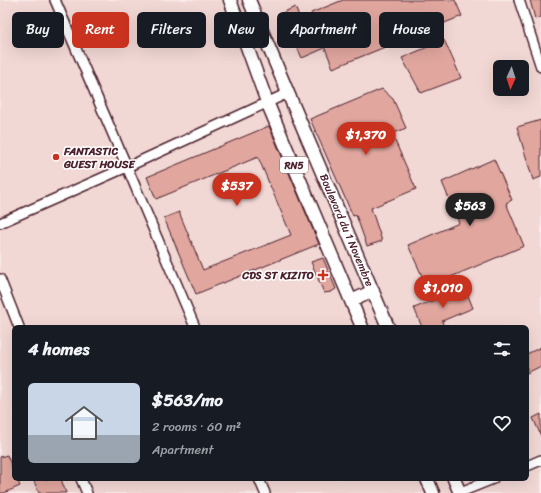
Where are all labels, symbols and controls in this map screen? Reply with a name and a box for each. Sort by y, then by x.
chip: Buy [12,12,64,48]
chip: Rent [72,12,129,48]
chip: Filters [137,12,206,48]
chip: New [214,12,269,48]
chip: Apartment [277,12,371,48]
chip: House [379,12,444,48]
north arrow [493,60,529,96]
map controls [493,60,529,96]
pin: $1,370 [333,122,399,156]
text: $1,370 [346,123,386,146]
place label: FANTASTIC GUEST HOUSE [63,142,136,174]
marker: FANTASTIC GUEST HOUSE [51,152,61,162]
road number: RN5 [280,157,308,173]
street label: Boulevard du 1 Novembre [314,171,379,290]
pin: $537 [213,173,261,207]
text: $537 [221,174,253,197]
pin: $563 [446,193,494,227]
text: $563 [454,194,486,217]
place label: CDS ST KIZITO [241,266,314,285]
marker: CDS ST KIZITO [317,269,329,281]
pin: $1,010 [410,275,476,309]
text: $1,010 [423,276,463,299]
text: 4 homes [28,334,89,364]
icon: filters [491,338,513,360]
text: $563/mo [152,385,223,415]
icon: home [60,399,108,447]
icon: heart [491,412,513,434]
text: 2 rooms · 60 m² [152,415,241,438]
text: Apartment [152,438,213,461]

